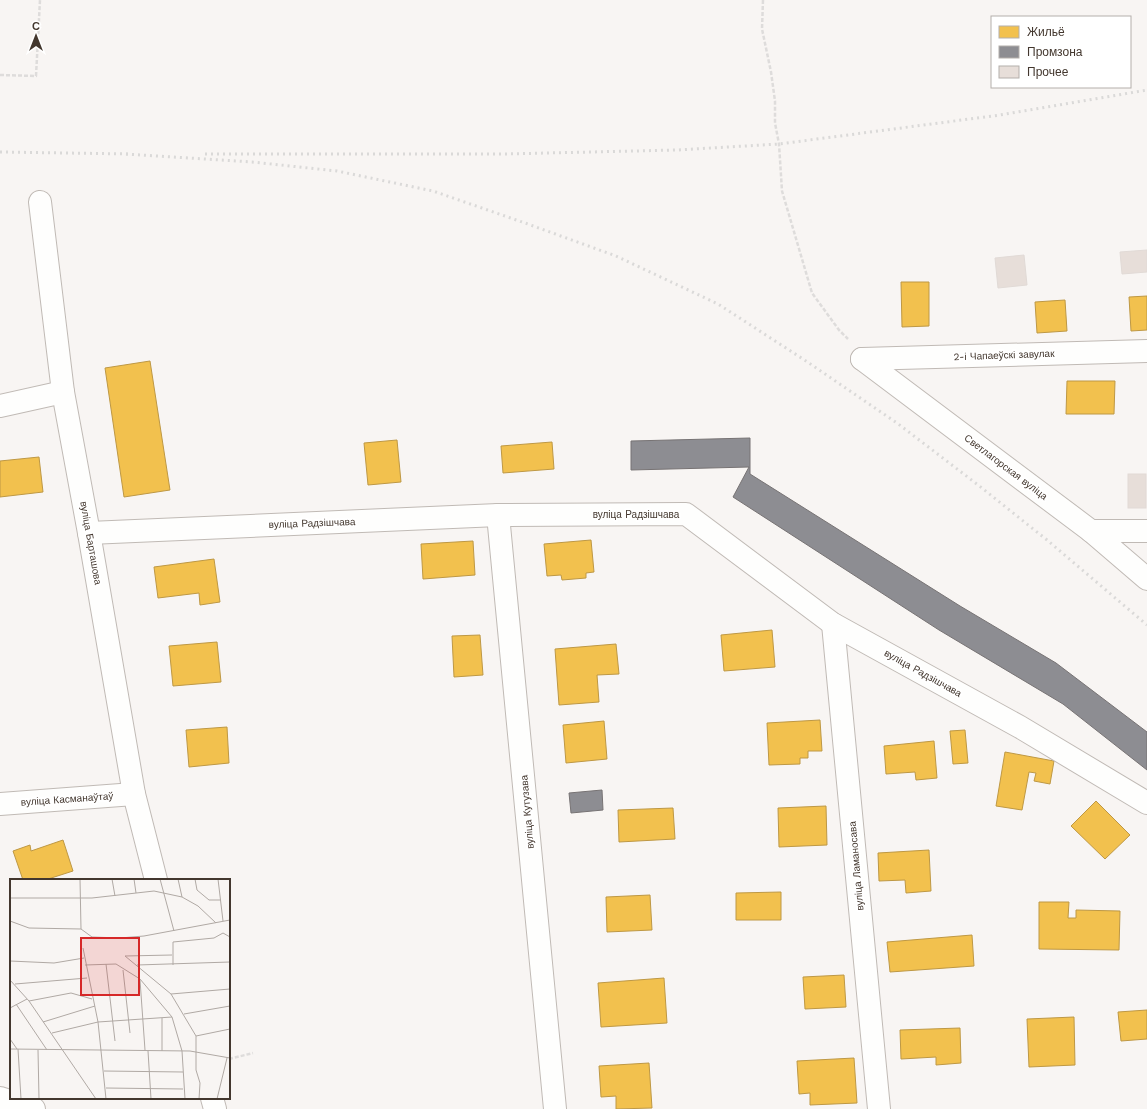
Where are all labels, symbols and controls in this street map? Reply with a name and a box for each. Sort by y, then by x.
north arrow [16,16,56,56]
legend [991,16,1131,88]
text: С [32,20,40,33]
text: Жильё [1027,25,1065,39]
text: Промзона [1027,45,1083,59]
text: Прочее [1027,65,1069,79]
street label: 2-і Чапаеўскі завулак [953,348,1055,362]
street label: Светлагорская вуліца [962,432,1050,502]
street label: вуліца Барташова [78,500,104,586]
street label: вуліца Радзішчава [593,509,680,520]
street label: вуліца Радзішчава [268,516,356,530]
street label: вуліца Радзішчава [882,647,964,699]
street label: вуліца Кутузава [518,774,536,849]
street label: вуліца Касманаўтаў [20,790,114,808]
street label: вуліца Ламаносава [847,820,865,911]
inset map [10,879,230,1099]

